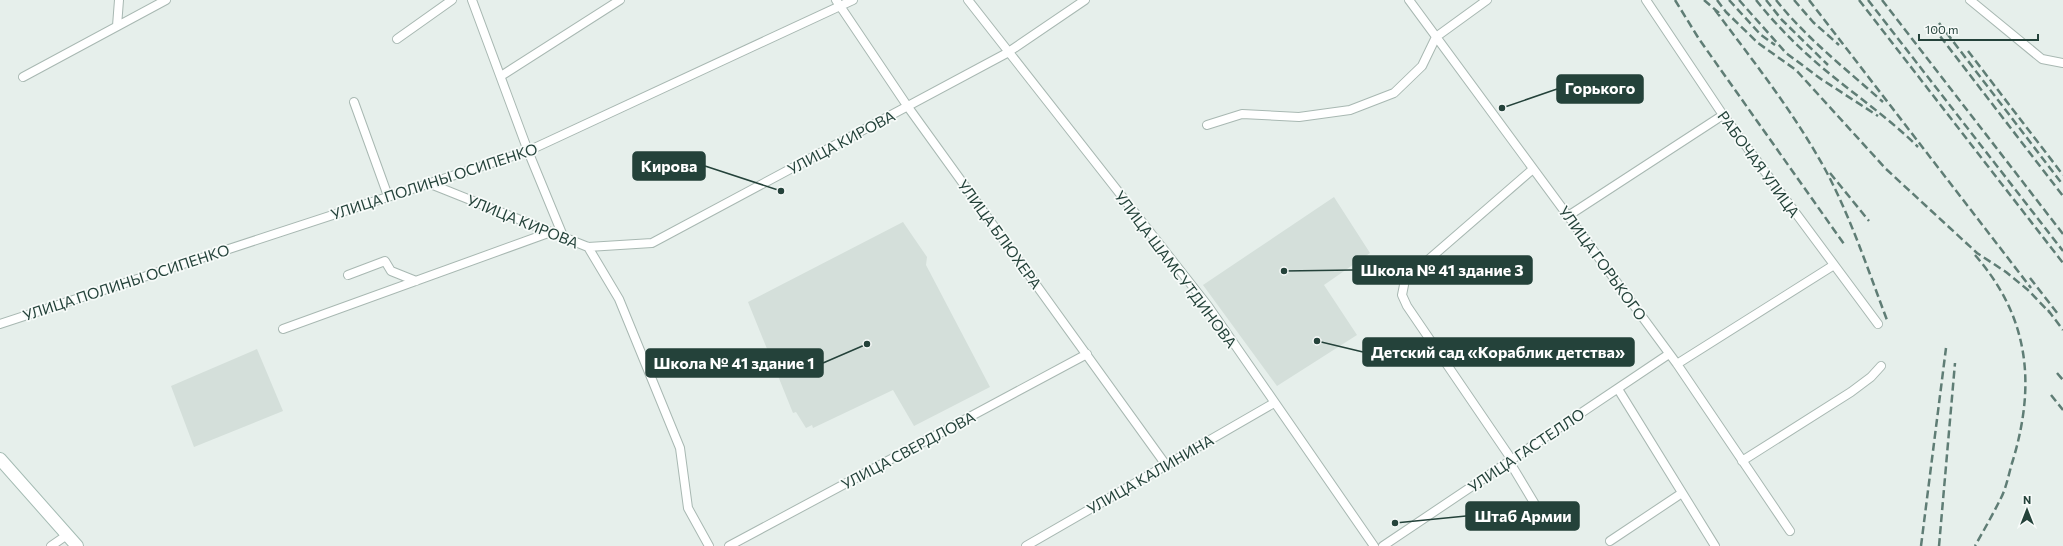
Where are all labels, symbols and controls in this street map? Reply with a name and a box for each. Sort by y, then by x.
scale bar [1919,16,2038,42]
text: 100 m [1925,22,1959,36]
callout: Горького [1557,75,1643,103]
text: Горького [1565,78,1636,97]
street label: УЛИЦА КИРОВА [784,106,898,178]
street label: РАБОЧАЯ УЛИЦА [1714,107,1804,221]
street label: УЛИЦА ПОЛИНЫ ОСИПЕНКО [328,139,540,223]
callout: Кирова [633,152,705,180]
text: Кирова [641,156,697,175]
street label: УЛИЦА БЛЮХЕРА [954,176,1046,292]
street label: УЛИЦА ШАМСУТДИНОВА [1111,187,1241,351]
street label: УЛИЦА КИРОВА [464,190,582,252]
street label: УЛИЦА ГОРЬКОГО [1555,202,1651,324]
street label: УЛИЦА ПОЛИНЫ ОСИПЕНКО [20,240,232,324]
callout: Школа № 41 здание 3 [1353,256,1532,284]
text: Школа № 41 здание 3 [1360,260,1524,279]
callout: Детский сад «Кораблик детства» [1363,338,1634,366]
text: Детский сад «Кораблик детства» [1371,342,1625,361]
callout: Школа № 41 здание 1 [646,349,823,377]
text: Школа № 41 здание 1 [653,353,815,372]
street label: УЛИЦА ГАСТЕЛЛО [1464,404,1588,496]
street label: УЛИЦА СВЕРДЛОВА [838,407,978,493]
street label: УЛИЦА КАЛИНИНА [1084,430,1216,518]
north arrow [2007,490,2047,530]
text: N [2023,493,2031,506]
callout: Штаб Армии [1466,502,1579,530]
text: Штаб Армии [1474,506,1572,525]

